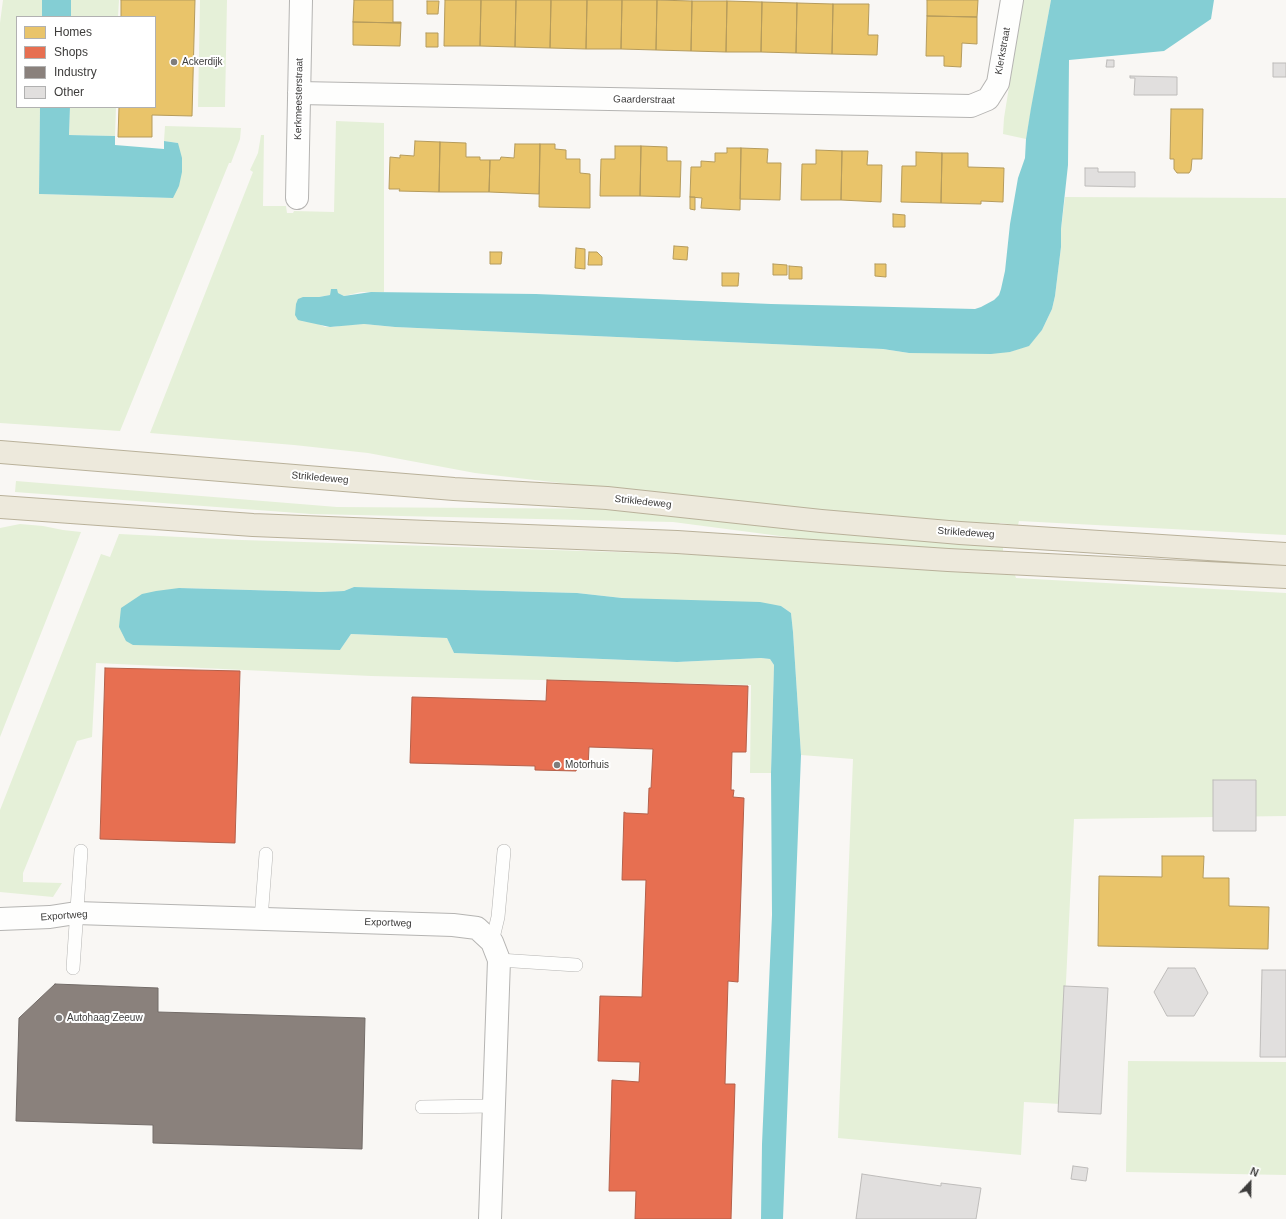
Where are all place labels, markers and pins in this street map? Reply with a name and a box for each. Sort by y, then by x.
place label: Ackerdijk [182,56,223,68]
marker: Ackerdijk [169,57,179,67]
place label: Motorhuis [565,759,609,771]
marker: Motorhuis [552,760,562,770]
place label: Autohaag Zeeuw [67,1012,143,1024]
marker: Autohaag Zeeuw [54,1013,64,1023]

